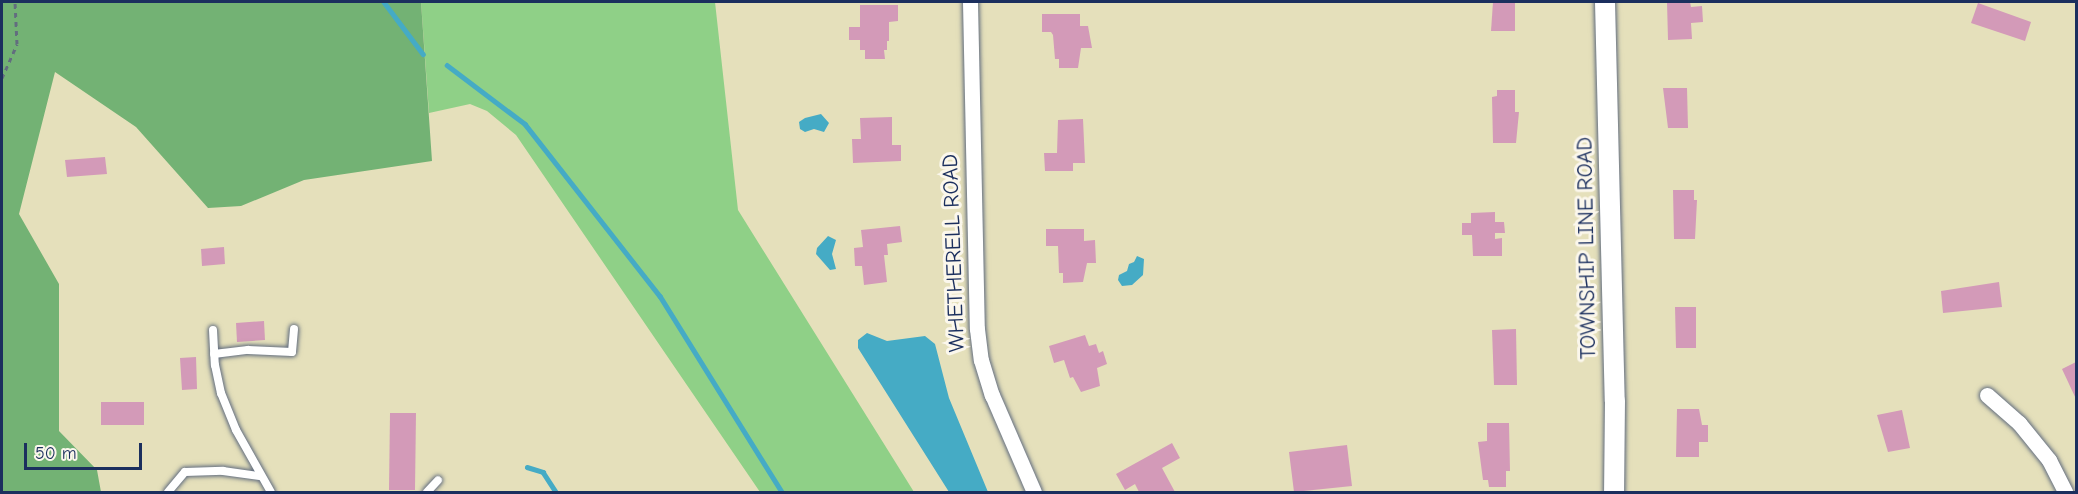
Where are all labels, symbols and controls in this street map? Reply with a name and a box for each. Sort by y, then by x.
street label: TOWNSHIP LINE ROAD [1572,137,1602,359]
street label: WHETHERELL ROAD [937,153,971,353]
scale bar [27,431,146,469]
text: 50 m [35,443,77,464]

